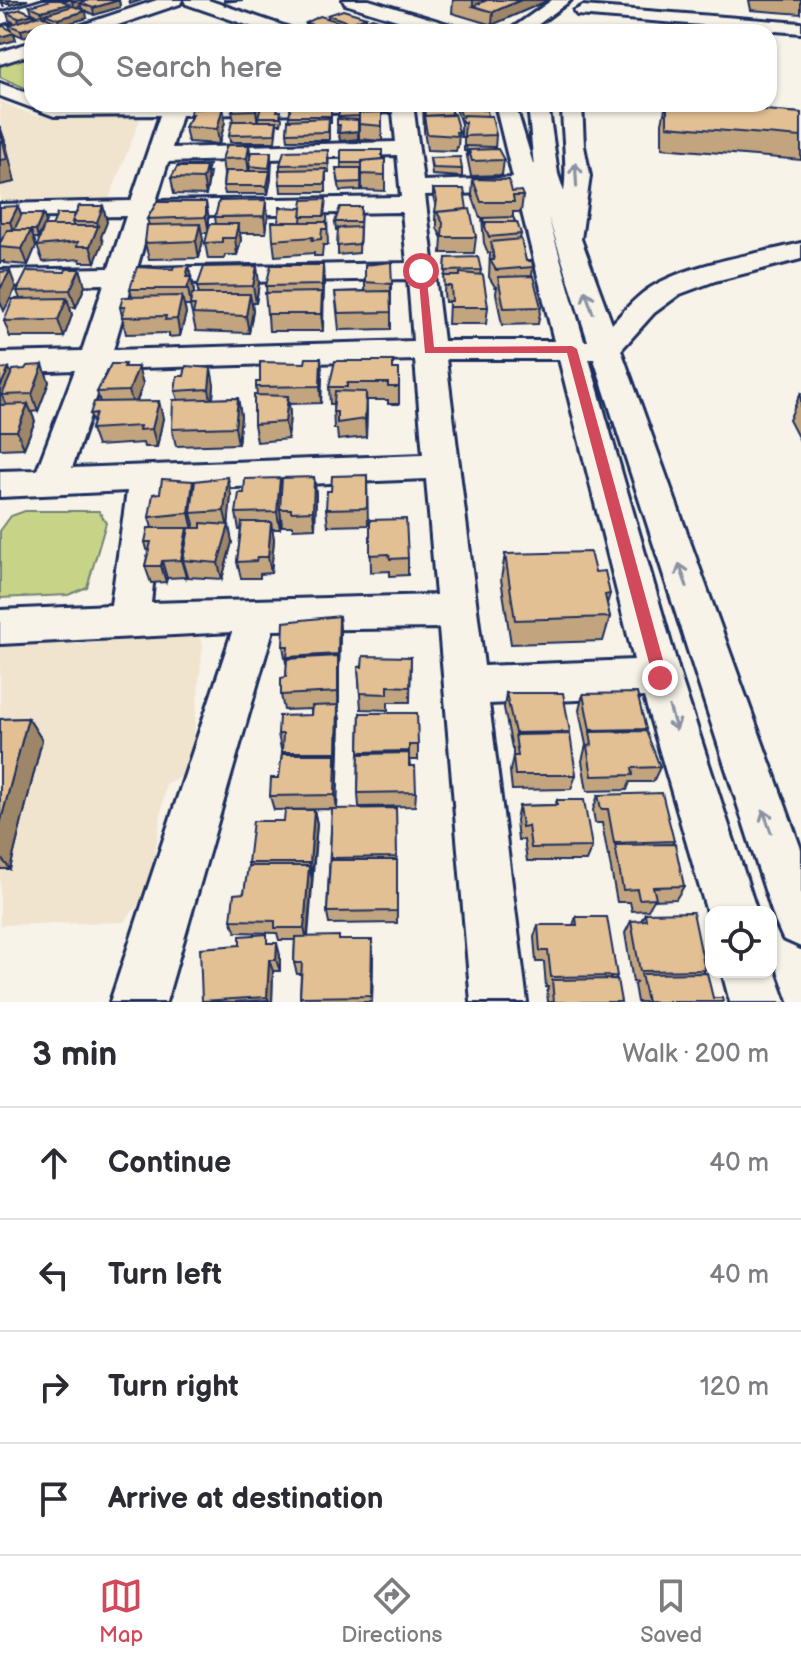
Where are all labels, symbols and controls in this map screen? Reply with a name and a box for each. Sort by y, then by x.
search box [24,24,777,112]
icon: search [52,46,96,90]
text: Search here [116,50,282,86]
one-way arrow [569,162,584,188]
route start [403,253,439,289]
one-way arrow [581,290,596,315]
one-way arrow [674,563,689,588]
route end [642,660,678,696]
one-way arrow [666,706,681,732]
one-way arrow [758,809,773,834]
map controls [705,906,777,978]
button: locate [705,906,777,978]
text: 3 min [32,1034,117,1075]
text: Walk · 200 m [622,1039,769,1070]
icon: ahead [32,1141,76,1185]
text: Continue [108,1145,231,1181]
text: 40 m [709,1148,769,1179]
icon: left [32,1253,76,1297]
text: Turn left [108,1257,222,1293]
text: 40 m [709,1260,769,1291]
icon: right [32,1365,76,1409]
text: Turn right [108,1369,239,1405]
text: 120 m [700,1372,769,1403]
icon: arrive [32,1477,76,1521]
text: Arrive at destination [108,1481,384,1517]
tab: Map [99,1574,143,1649]
tab: Directions [341,1574,442,1649]
tab: Saved [640,1574,702,1649]

